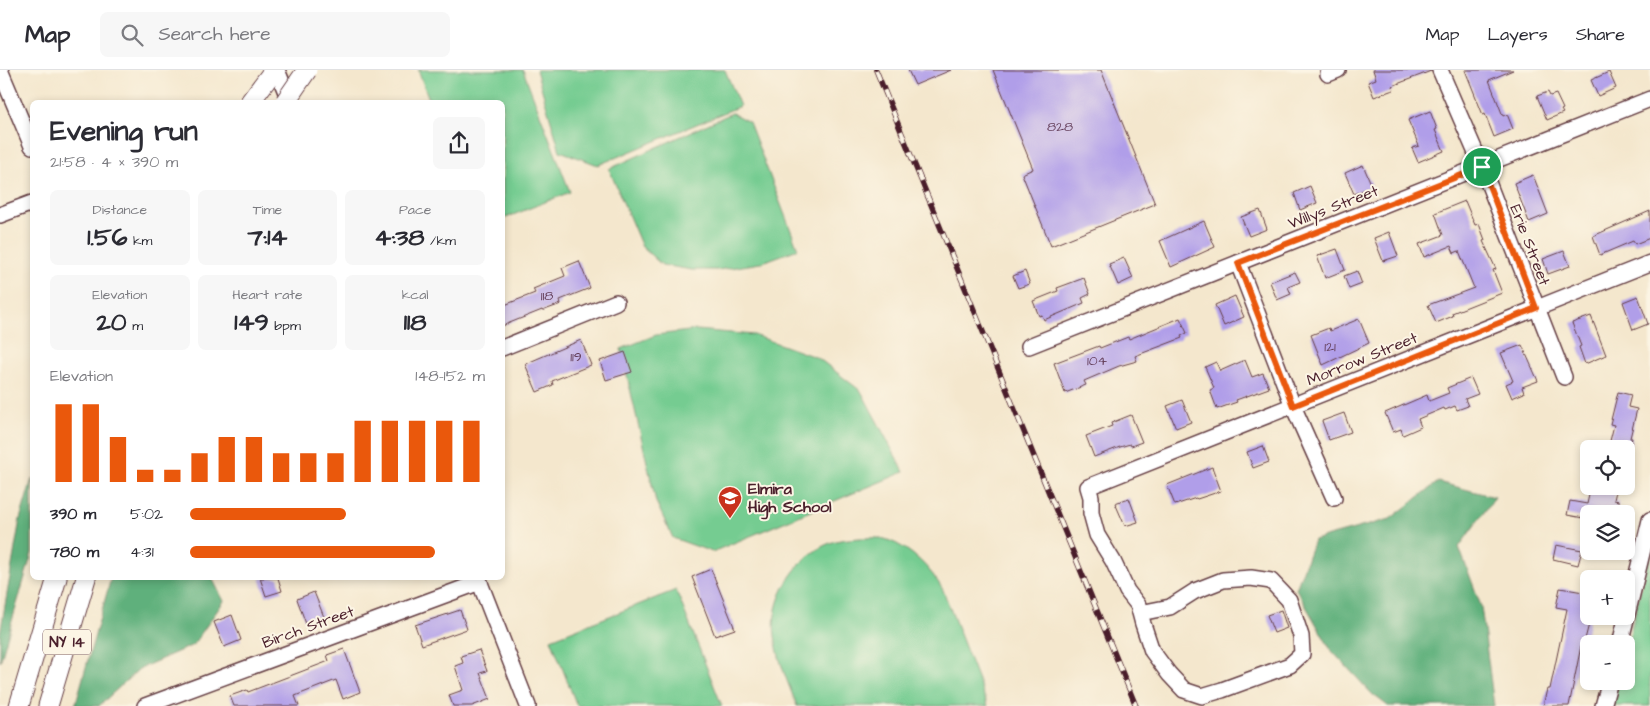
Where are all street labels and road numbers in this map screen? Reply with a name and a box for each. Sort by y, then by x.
street label: Willys Street [1285,180,1382,235]
street label: Erie Street [1504,201,1556,289]
street label: Morrow Street [1303,327,1421,391]
street label: Birch Street [259,600,358,654]
road number: NY 14 [43,630,91,654]

